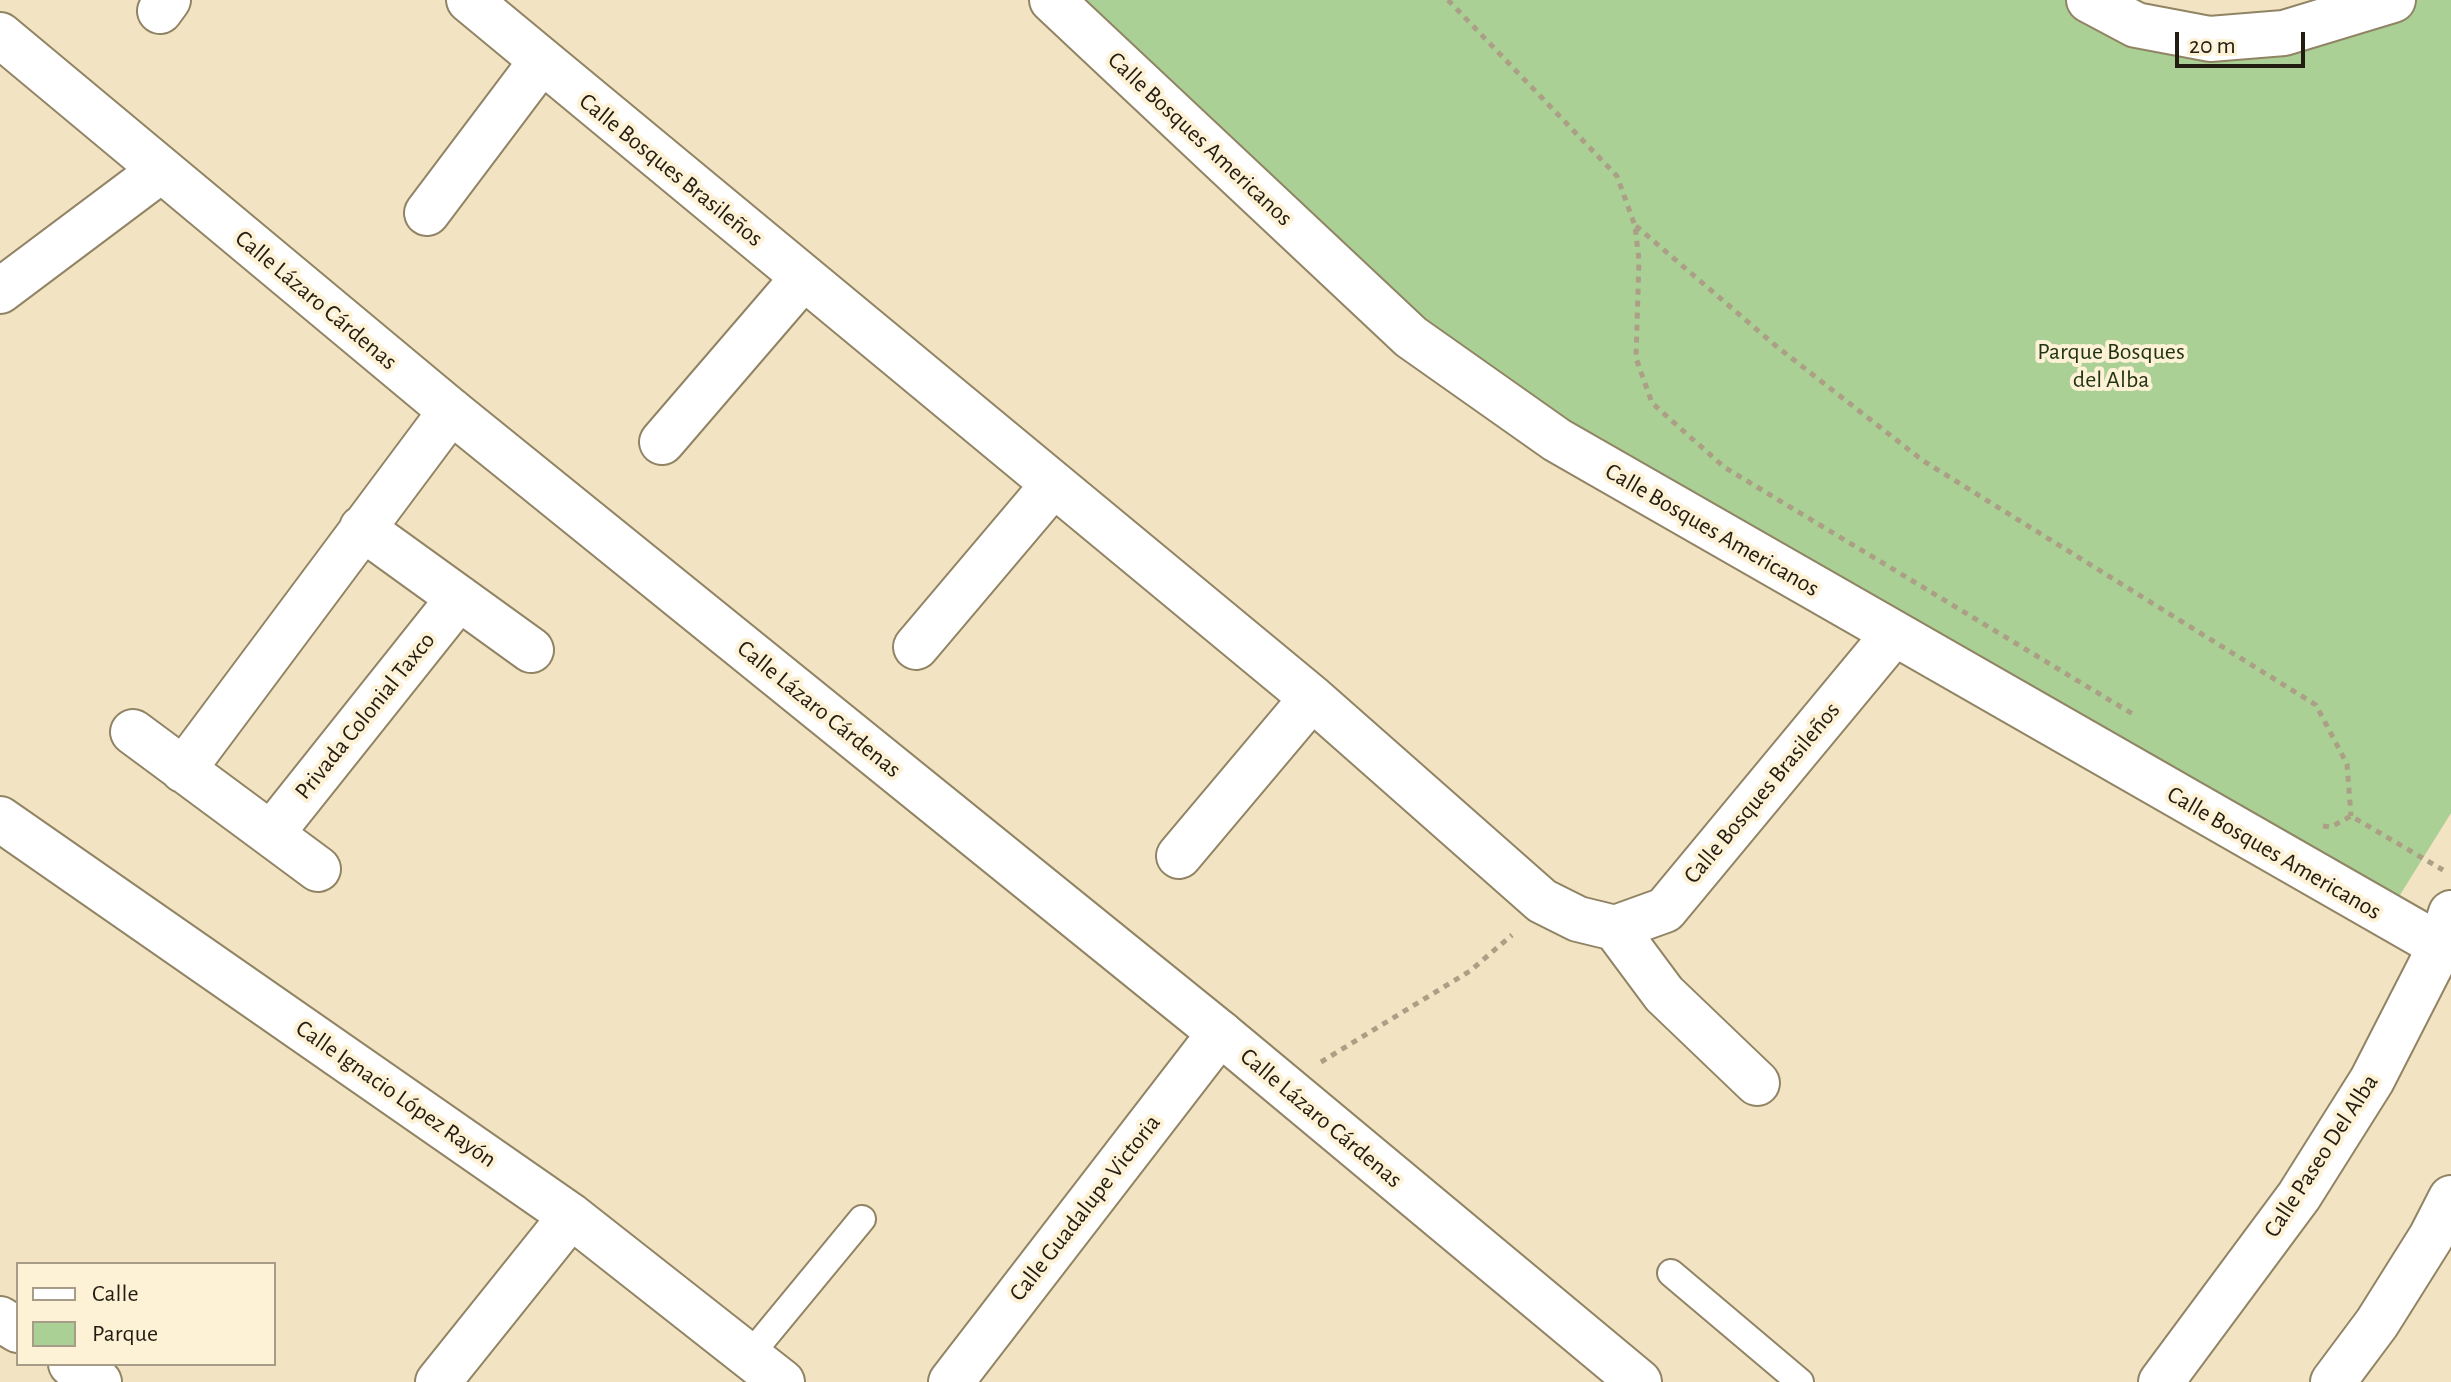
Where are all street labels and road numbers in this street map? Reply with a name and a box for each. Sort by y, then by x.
street label: Calle Bosques Americanos [1102,46,1298,232]
street label: Calle Bosques Brasileños [573,87,769,253]
street label: Calle Lázaro Cárdenas [229,224,403,376]
street label: Calle Bosques Americanos [1600,457,1824,603]
street label: Privada Colonial Taxco [289,627,441,805]
street label: Calle Lázaro Cárdenas [731,634,907,784]
street label: Calle Bosques Brasileños [1678,696,1846,890]
street label: Calle Bosques Americanos [2162,780,2386,926]
street label: Calle Ignacio López Rayón [290,1014,502,1174]
street label: Calle Lázaro Cárdenas [1234,1042,1408,1194]
street label: Calle Paseo Del Alba [2258,1069,2384,1243]
street label: Calle Guadalupe Victoria [1003,1109,1167,1307]

